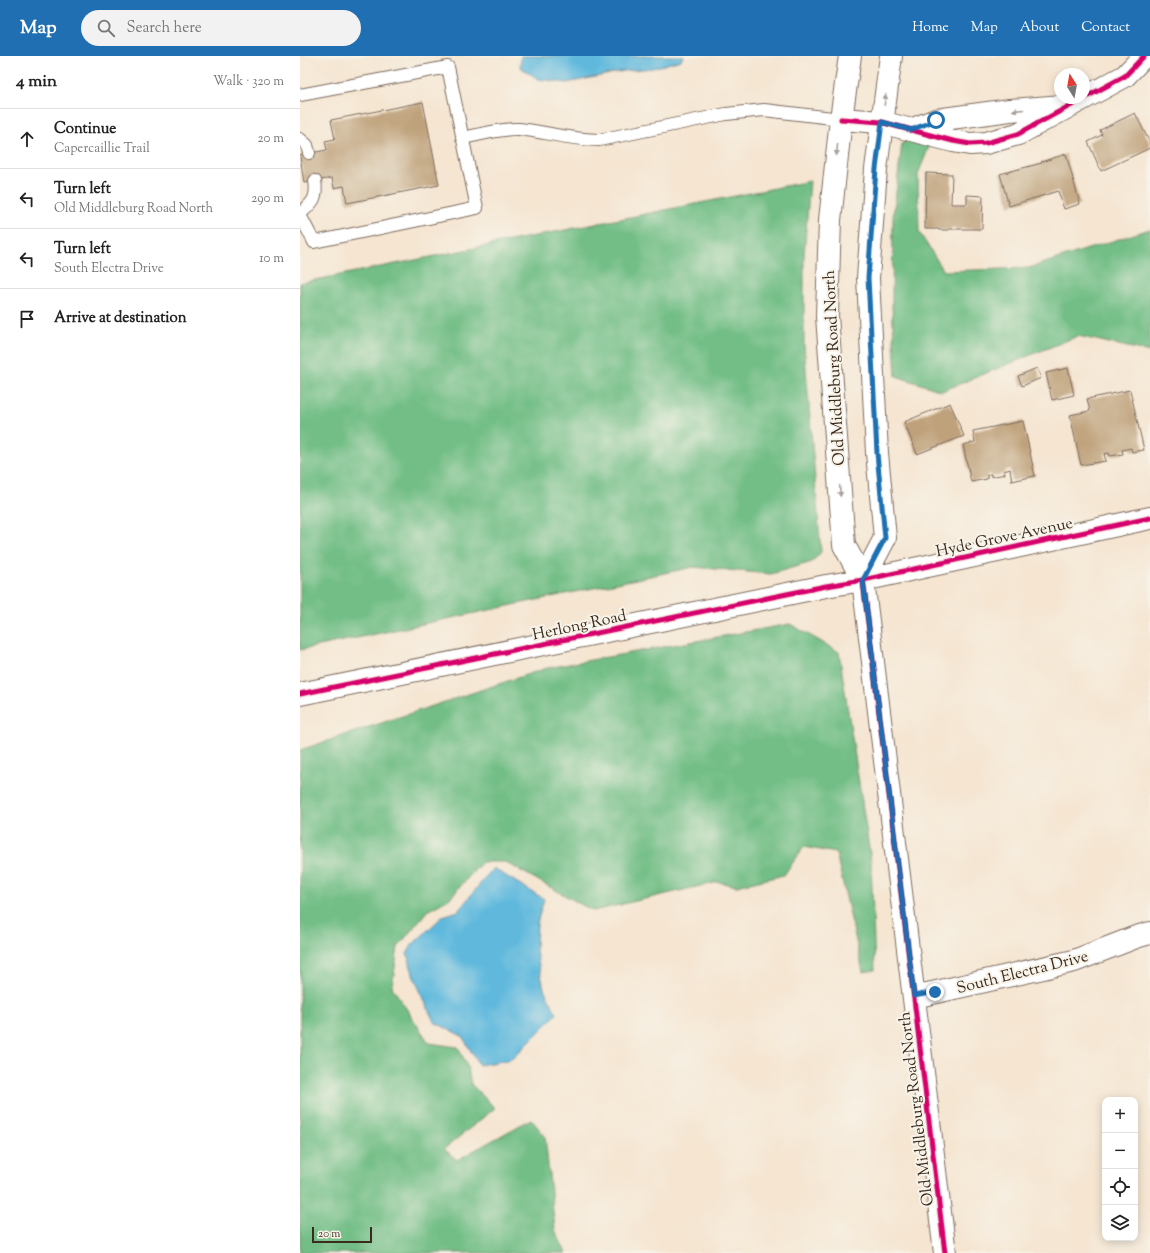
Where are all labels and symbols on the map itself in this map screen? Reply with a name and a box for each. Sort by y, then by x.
north arrow [1054,68,1090,104]
one-way arrow [882,94,888,106]
one-way arrow [1012,106,1024,113]
route start [927,111,945,129]
one-way arrow [834,144,841,156]
street label: Old Middleburg Road North [819,269,852,466]
one-way arrow [836,485,843,497]
street label: Hyde Grove Avenue [934,513,1075,564]
street label: Herlong Road [530,605,629,648]
street label: South Electra Drive [954,946,1091,1001]
route end [926,983,944,1001]
street label: Old Middleburg Road North [894,1010,941,1207]
scale bar [312,1225,372,1244]

